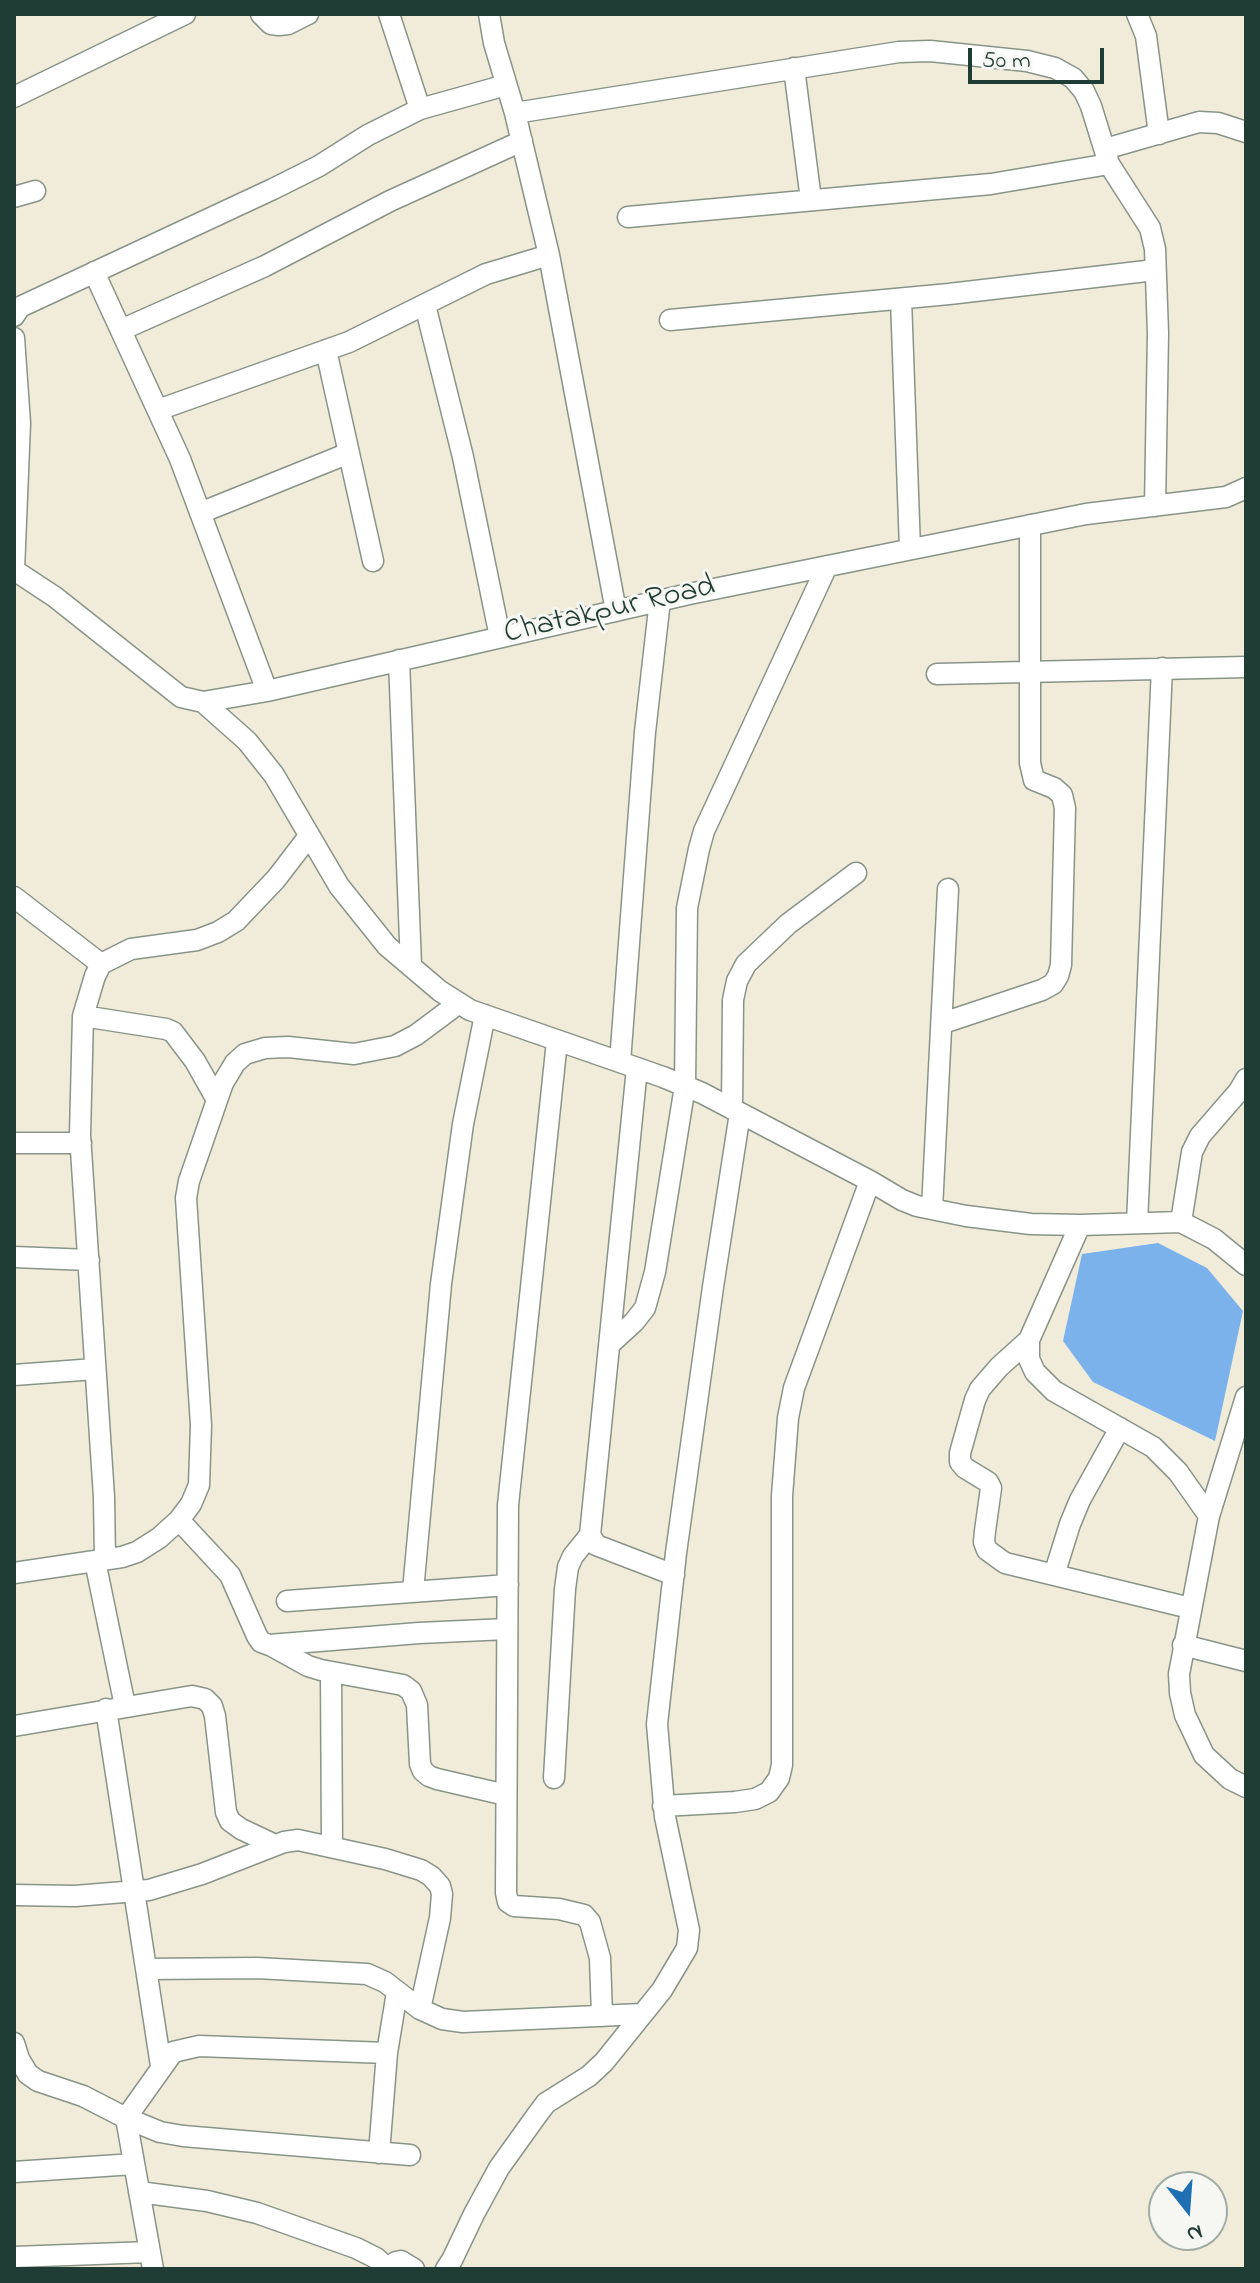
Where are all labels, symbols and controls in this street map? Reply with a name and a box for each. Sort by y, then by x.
scale bar [972,32,1108,82]
text: 50 m [982,44,1031,79]
street label: Chatakpur Road [501,569,719,655]
north arrow [1148,2171,1228,2251]
text: N [1183,2215,1206,2250]

